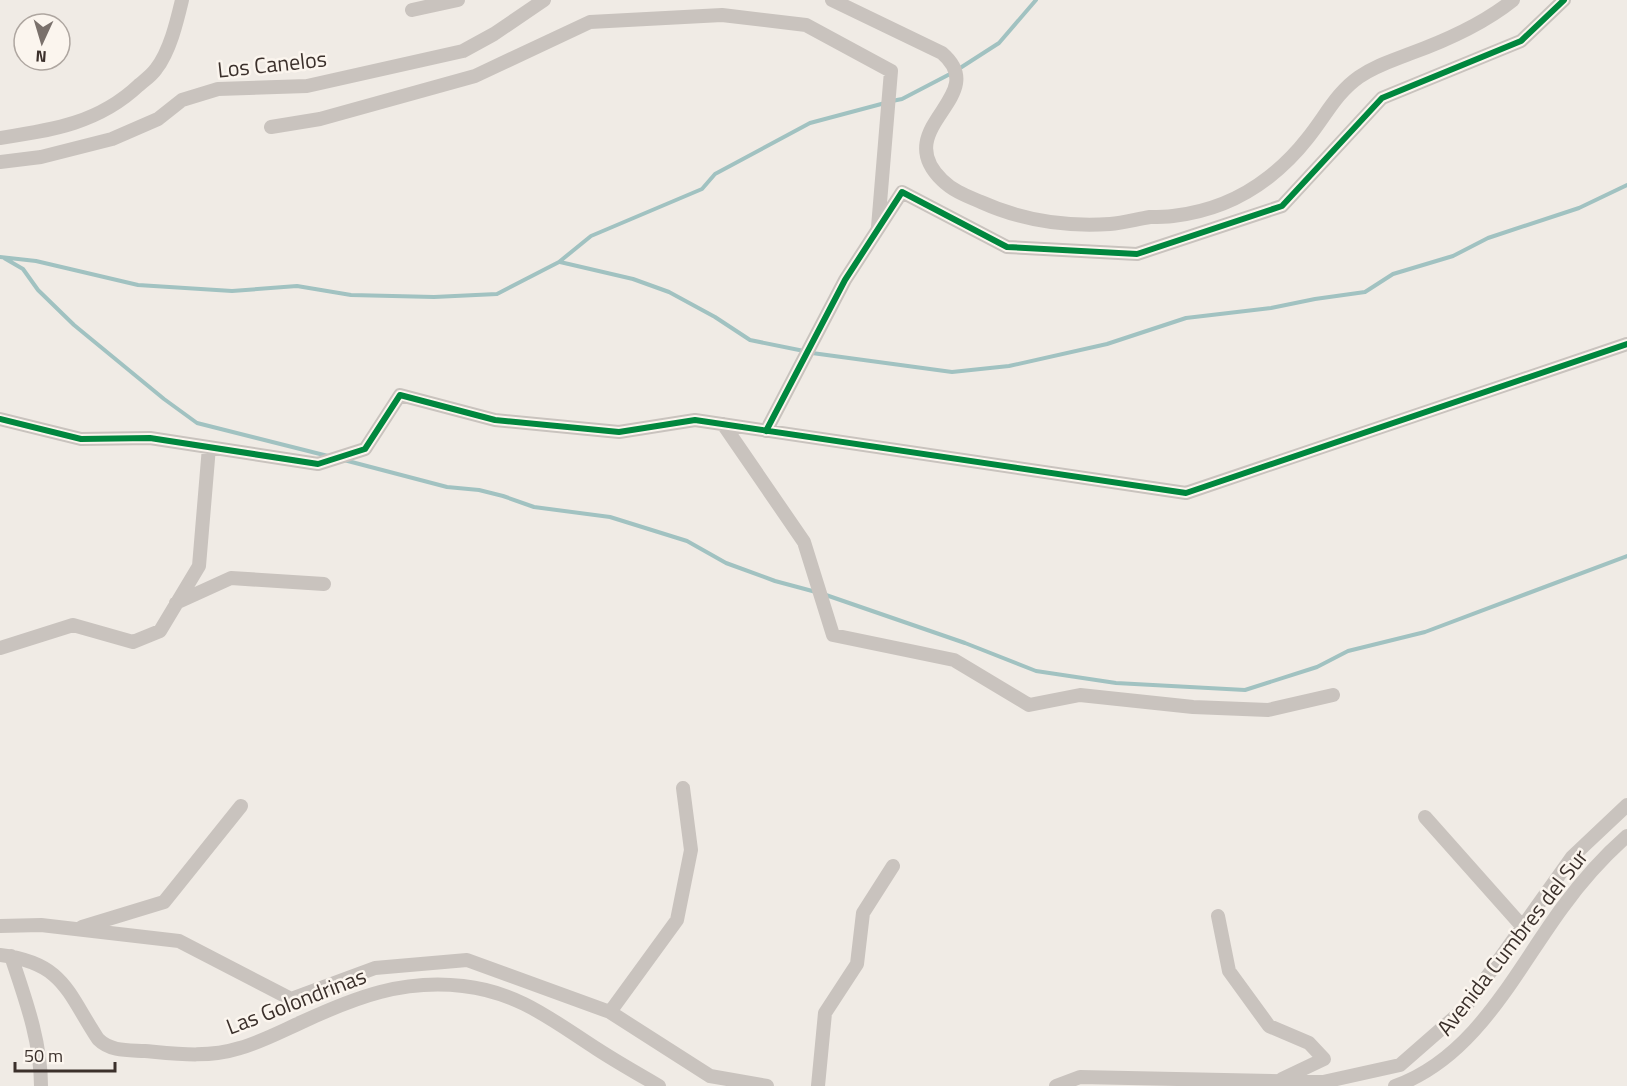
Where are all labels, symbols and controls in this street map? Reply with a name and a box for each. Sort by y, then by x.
north arrow [12,12,72,72]
street label: Los Canelos [216,41,328,87]
text: N [35,45,47,69]
street label: Avenida Cumbres del Sur [1428,841,1596,1043]
street label: Las Golondrinas [221,959,371,1043]
scale bar [15,1035,116,1073]
text: 50 m [24,1042,63,1069]

